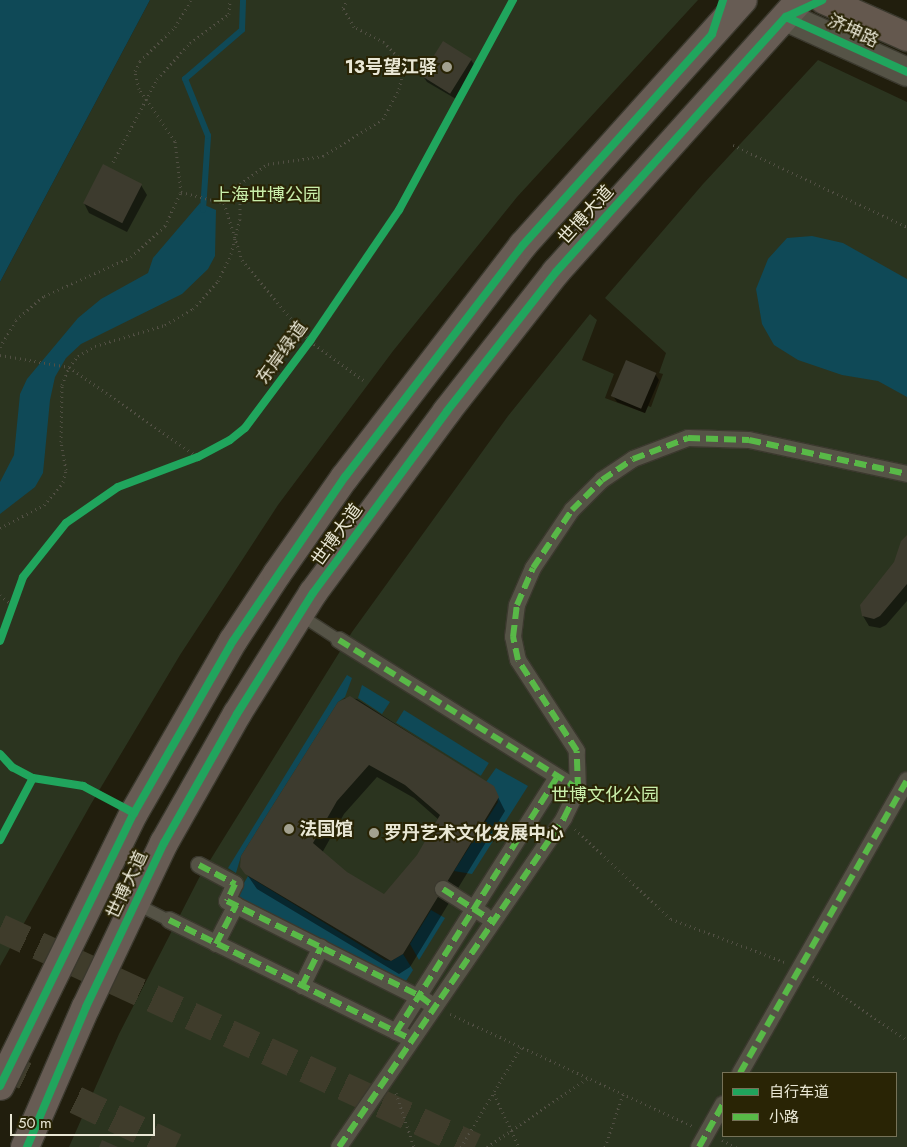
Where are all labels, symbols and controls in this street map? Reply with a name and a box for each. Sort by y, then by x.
street label: 济坤路 [824,10,882,52]
place label: 13号望江驿 [345,56,437,78]
marker: 13号望江驿 [441,61,453,73]
street label: 世博大道 [554,181,618,249]
park label: 上海世博公园 [213,184,321,206]
street label: 东岸绿道 [252,318,312,388]
street label: 世博大道 [307,500,367,570]
park label: 世博文化公园 [551,784,659,806]
place label: 法国馆 [299,818,353,840]
place label: 罗丹艺术文化发展中心 [384,822,564,844]
marker: 法国馆 [283,823,295,835]
marker: 罗丹艺术文化发展中心 [368,827,380,839]
street label: 世博大道 [102,848,152,922]
legend [722,1072,897,1137]
text: 自行车道 [769,1081,829,1103]
scale bar [12,1104,158,1136]
text: 小路 [769,1106,799,1128]
text: 50 m [18,1112,52,1134]

